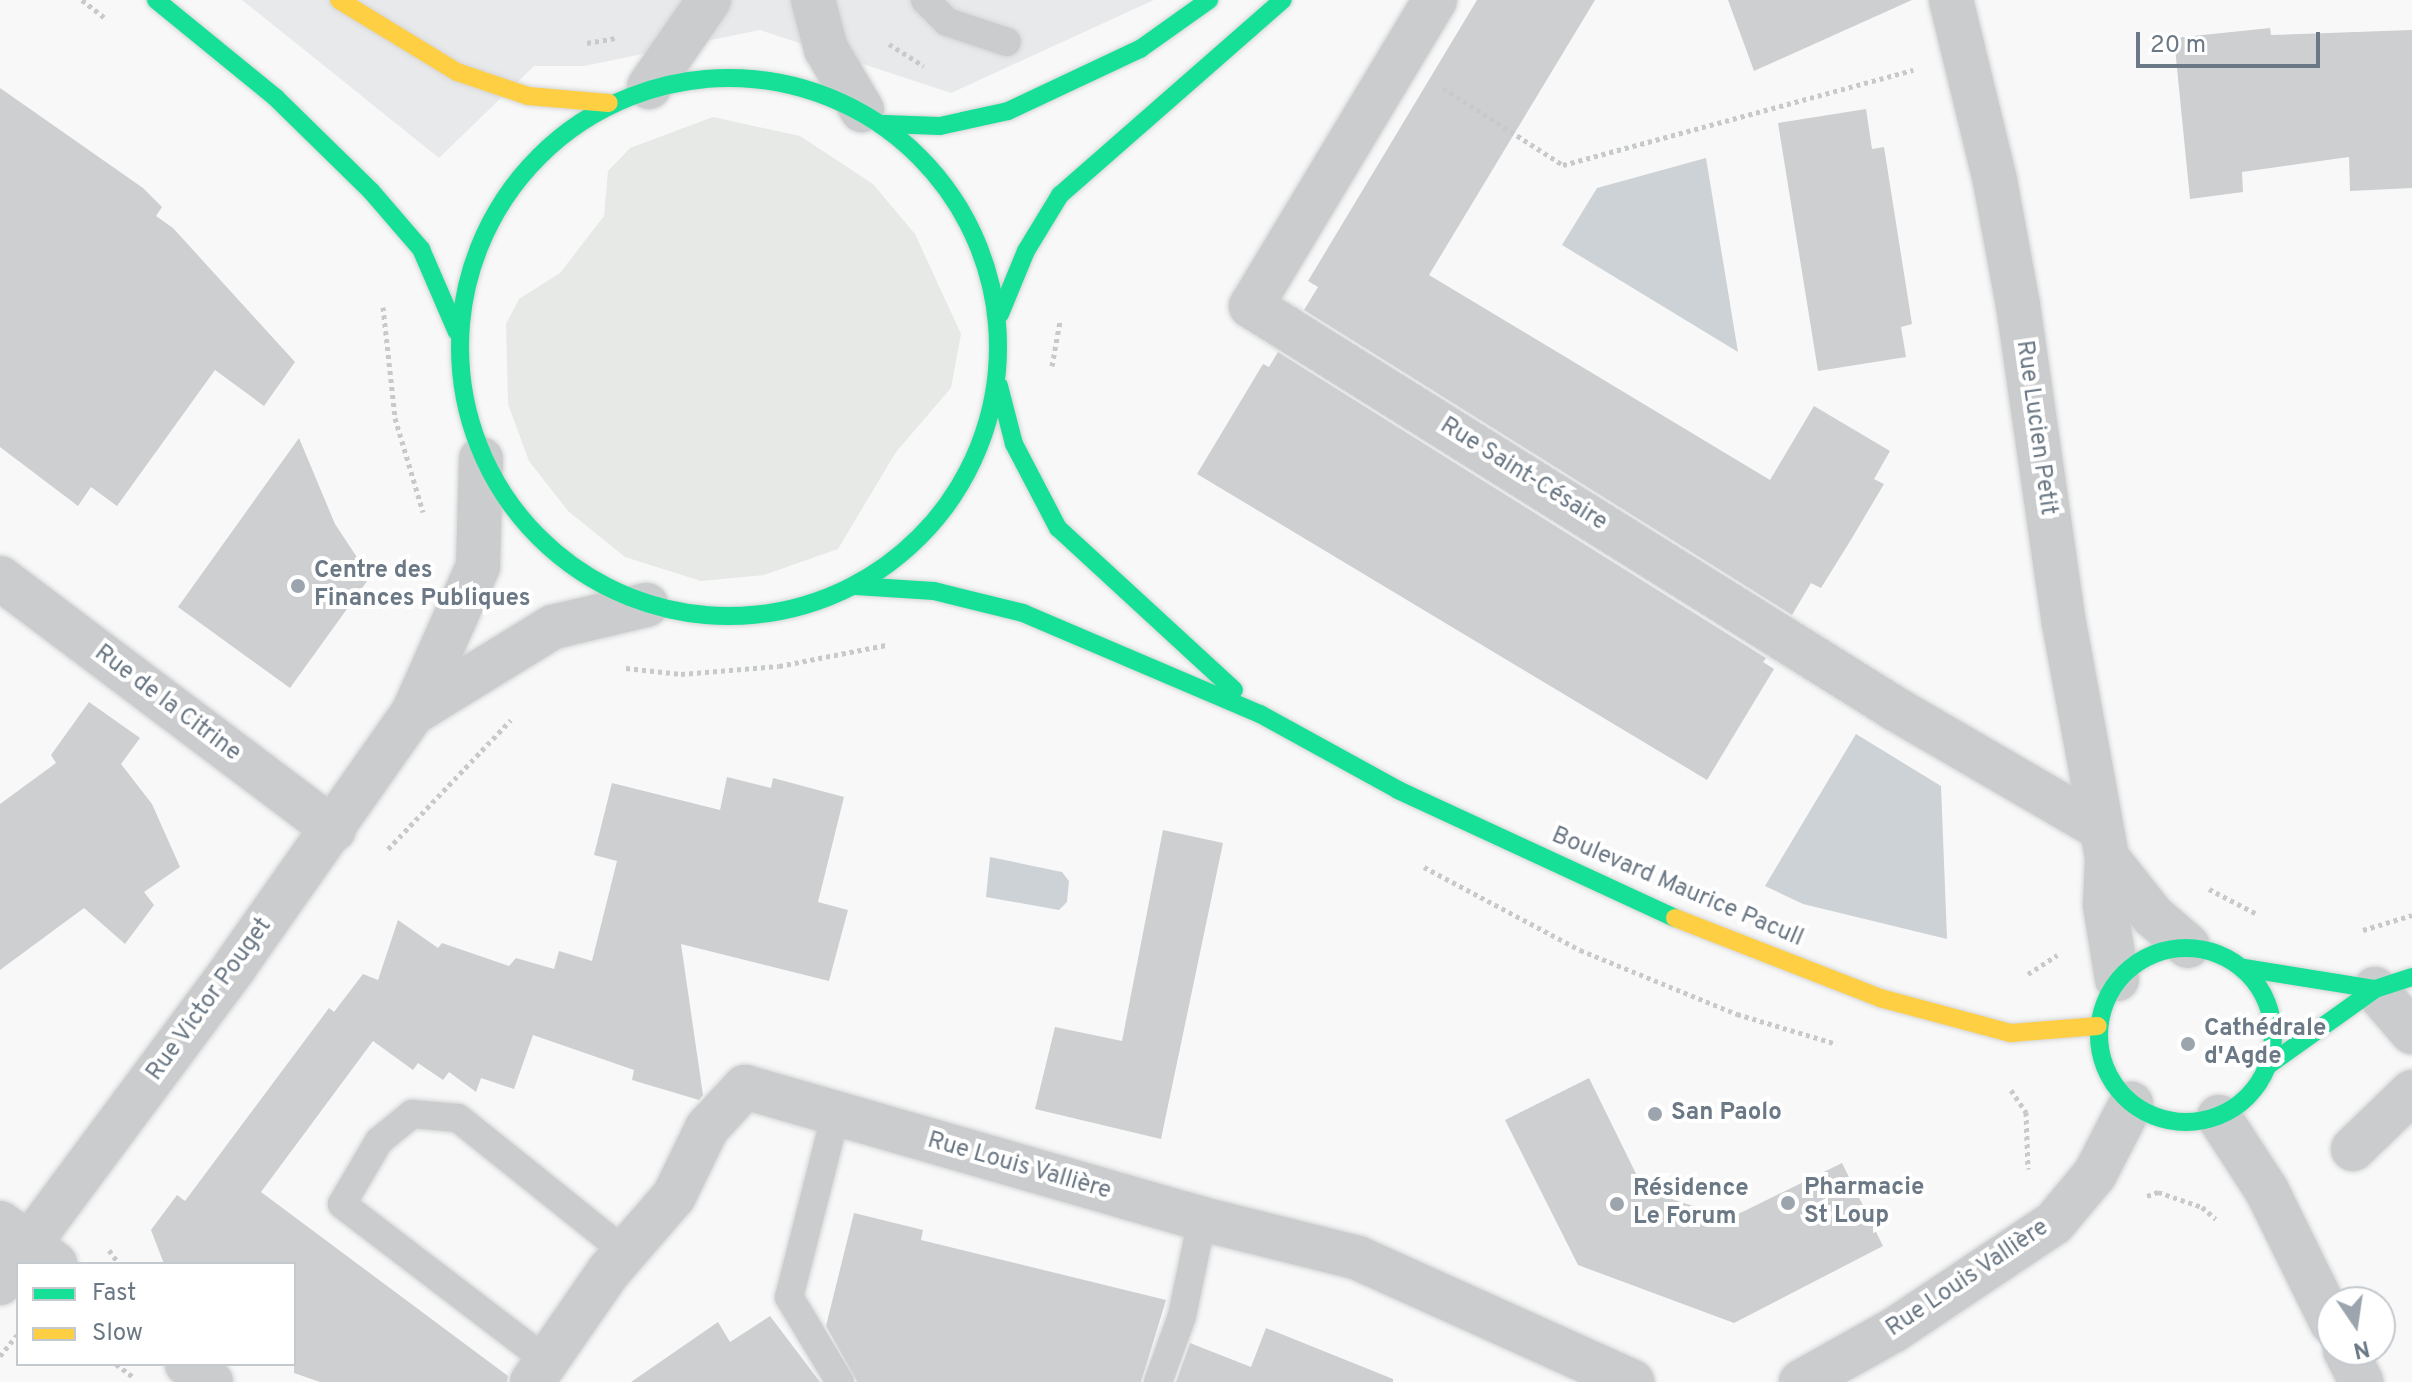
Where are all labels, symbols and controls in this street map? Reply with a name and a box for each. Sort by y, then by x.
scale bar [2140,16,2324,66]
text: 20 m [2150,31,2206,61]
street label: Rue Lucien Petit [2008,339,2062,517]
street label: Rue Saint-Césaire [1434,412,1612,538]
place label: Centre des Finances Publiques [314,558,531,614]
marker: Centre des Finances Publiques [289,577,307,595]
street label: Rue de la Citrine [88,640,246,768]
street label: Boulevard Maurice Pacull [1547,822,1807,954]
street label: Rue Victor Pouget [141,913,279,1087]
place label: Cathédrale d'Agde [2204,1016,2326,1072]
marker: Cathédrale d'Agde [2179,1035,2197,1053]
place label: San Paolo [1671,1100,1782,1128]
marker: San Paolo [1646,1105,1664,1123]
street label: Rue Louis Vallière [923,1127,1115,1207]
place label: Pharmacie St Loup [1804,1175,1924,1231]
place label: Résidence Le Forum [1633,1176,1749,1232]
marker: Pharmacie St Loup [1779,1194,1797,1212]
marker: Résidence Le Forum [1608,1195,1626,1213]
street label: Rue Louis Vallière [1881,1214,2055,1344]
legend [16,1262,296,1366]
text: Fast [92,1279,136,1309]
north arrow [2316,1286,2396,1366]
text: Slow [92,1319,143,1349]
text: N [2350,1333,2372,1363]

